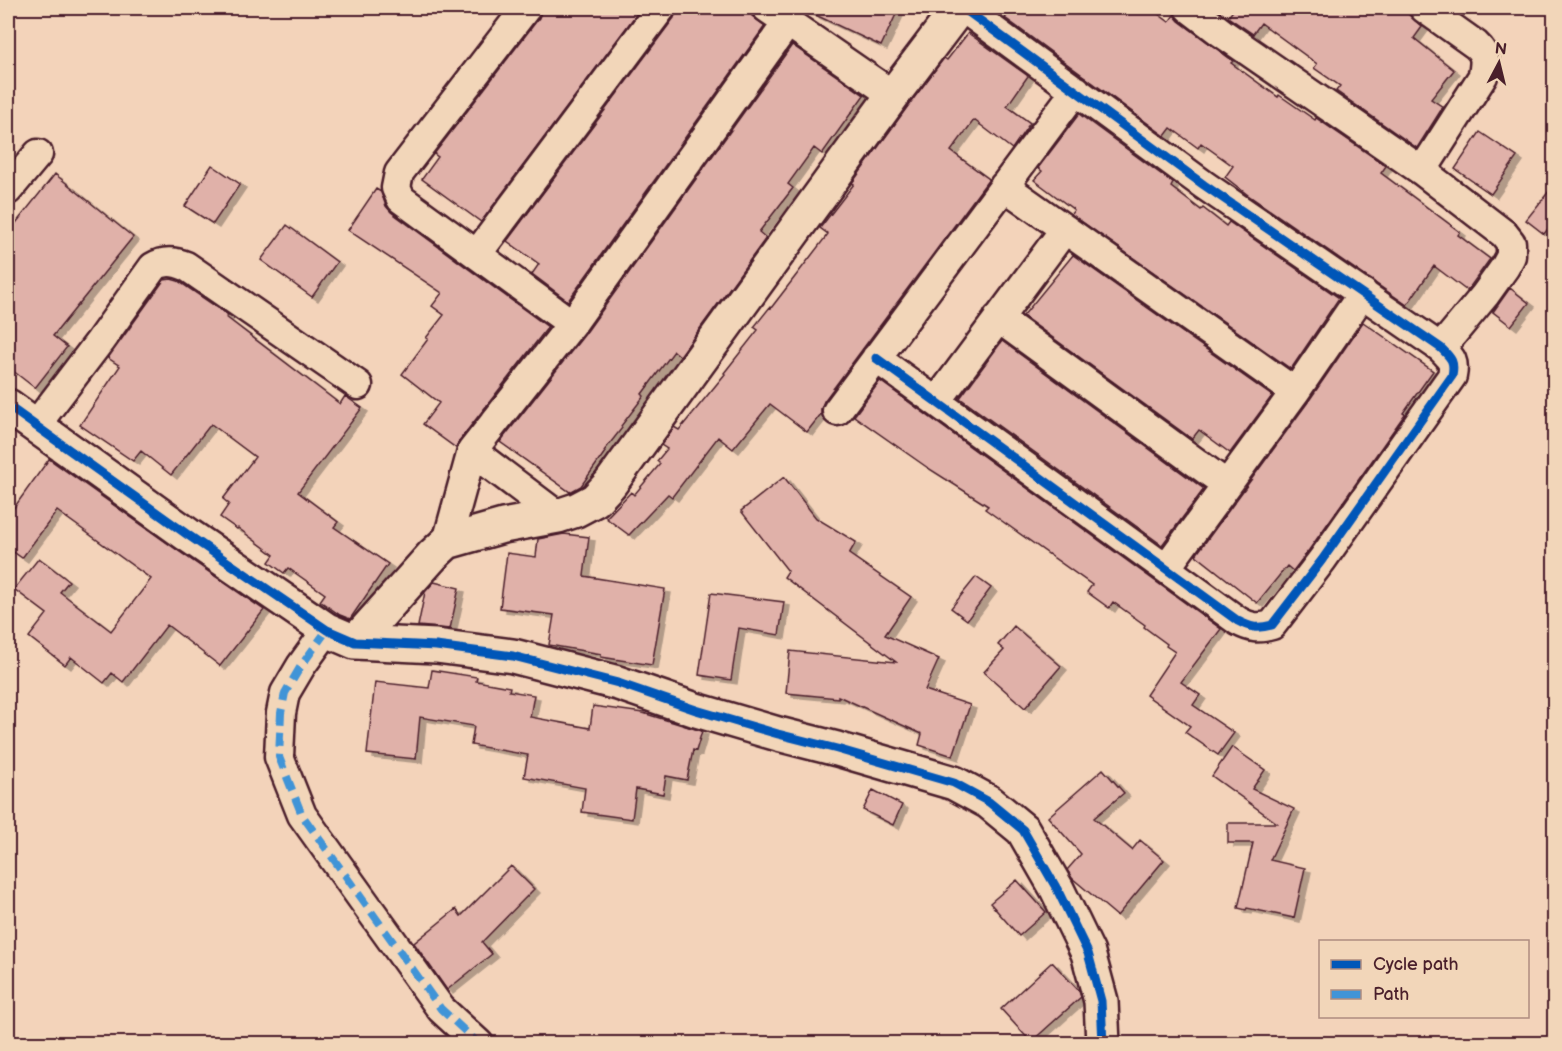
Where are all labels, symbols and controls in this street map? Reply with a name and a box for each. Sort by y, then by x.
north arrow [1469,33,1529,93]
text: N [1494,39,1508,60]
legend [1319,940,1529,1018]
text: Cycle path [1373,954,1459,975]
text: Path [1373,984,1409,1005]

